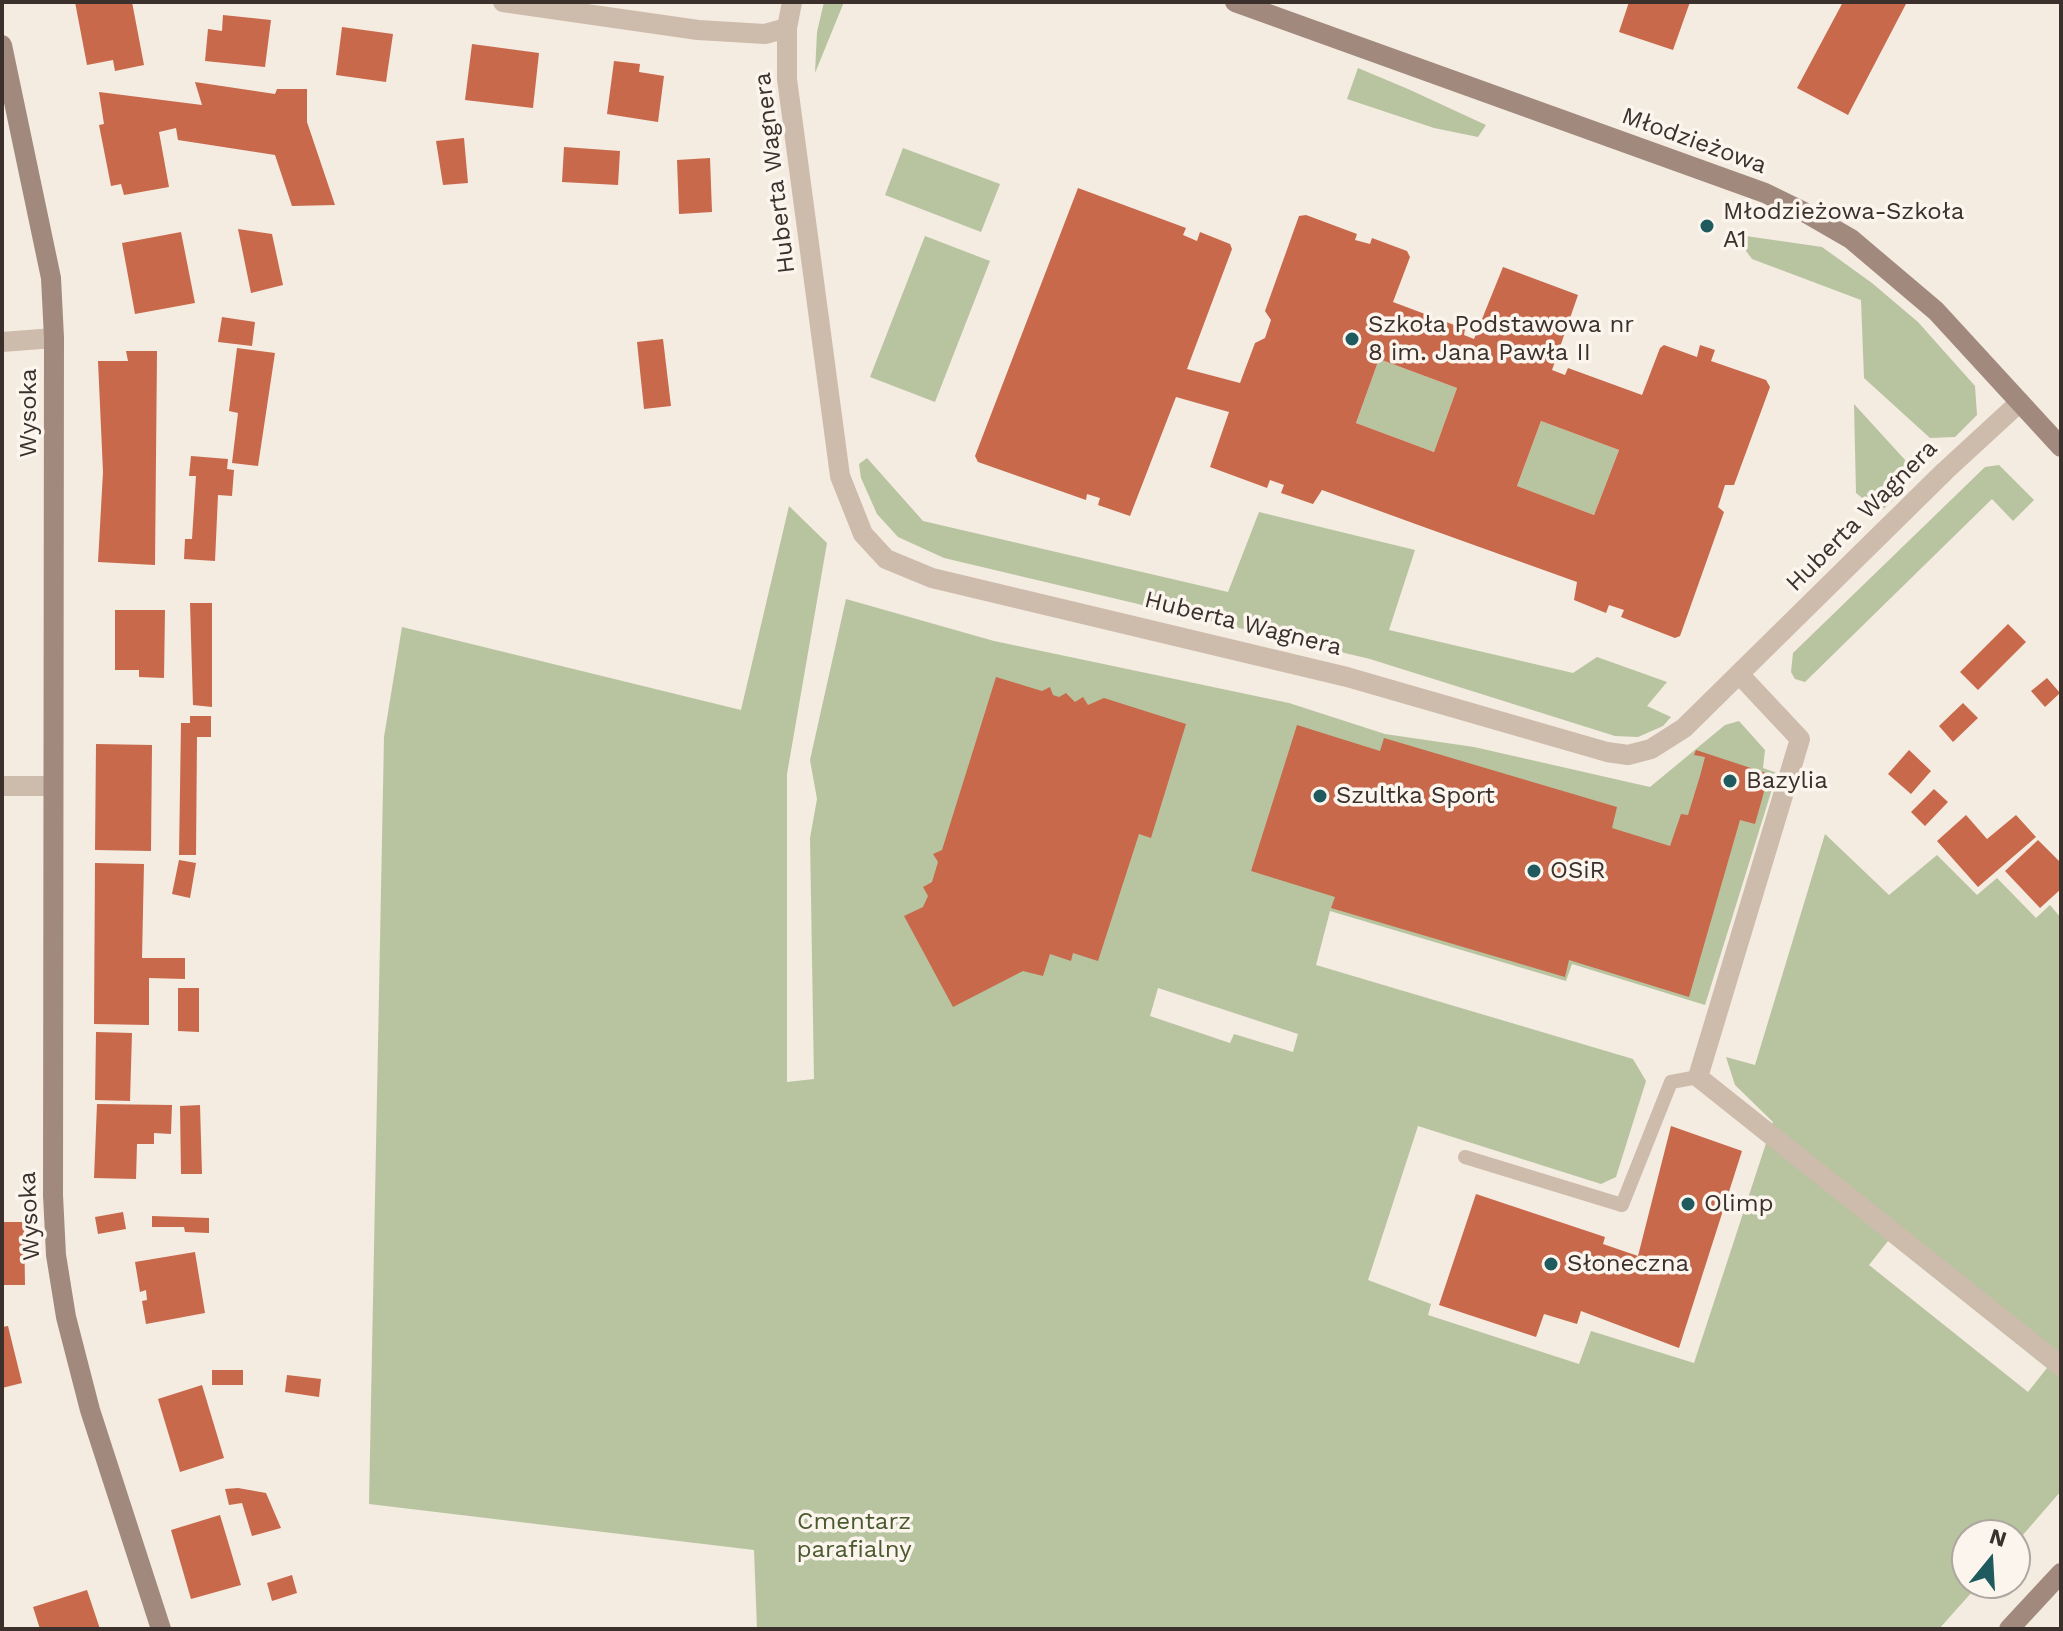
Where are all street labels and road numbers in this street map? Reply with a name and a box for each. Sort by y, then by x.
street label: Huberta Wagnera [748,71,802,275]
street label: Młodzieżowa [1618,102,1770,180]
street label: Wysoka [15,368,43,458]
street label: Huberta Wagnera [1780,434,1944,598]
street label: Huberta Wagnera [1141,586,1345,662]
street label: Wysoka [13,1171,47,1261]

